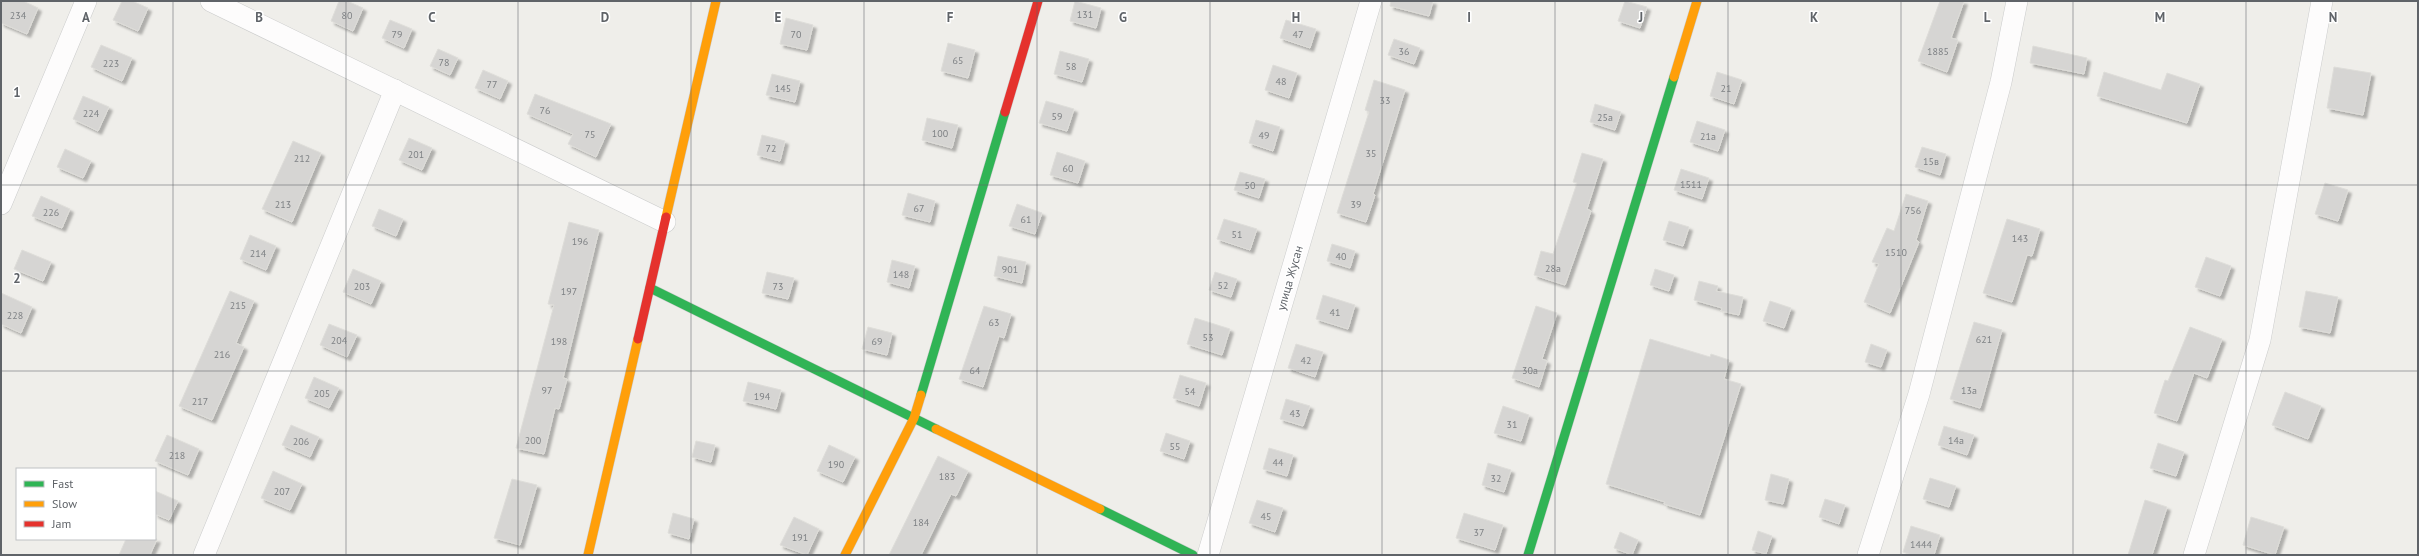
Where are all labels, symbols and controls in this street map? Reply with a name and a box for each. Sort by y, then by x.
house number: 131 [1077,8,1093,21]
house number: 234 [10,9,27,22]
text: A [82,9,90,26]
text: B [255,9,263,26]
house number: 80 [342,9,353,22]
text: C [428,9,436,26]
text: D [601,9,609,26]
text: E [775,9,782,26]
text: F [947,9,954,26]
text: G [1119,9,1127,26]
text: H [1292,9,1300,26]
text: I [1467,9,1471,26]
text: J [1638,9,1643,26]
text: K [1810,9,1818,26]
text: L [1984,9,1991,26]
text: M [2155,9,2165,26]
text: N [2329,9,2337,26]
house number: 79 [392,28,402,41]
house number: 70 [791,28,802,41]
house number: 47 [1293,28,1303,41]
house number: 36 [1399,45,1409,58]
house number: 1885 [1927,45,1949,58]
house number: 65 [953,54,963,67]
house number: 78 [439,56,449,69]
house number: 223 [103,57,119,70]
house number: 58 [1066,60,1076,73]
house number: 48 [1276,75,1286,88]
house number: 77 [487,78,497,91]
house number: 145 [775,82,791,95]
house number: 21 [1721,82,1731,95]
text: 1 [13,84,21,101]
house number: 33 [1380,94,1390,107]
house number: 76 [540,104,550,117]
house number: 224 [83,107,100,120]
house number: 59 [1052,110,1062,123]
house number: 25а [1597,111,1613,124]
house number: 100 [932,127,949,140]
house number: 75 [585,128,595,141]
house number: 49 [1259,129,1269,142]
house number: 21а [1700,130,1716,143]
house number: 72 [766,142,776,155]
house number: 35 [1366,147,1376,160]
house number: 201 [408,148,424,161]
house number: 212 [294,152,310,165]
house number: 15в [1923,155,1939,168]
house number: 60 [1063,162,1074,175]
house number: 1511 [1680,178,1702,191]
house number: 50 [1245,179,1256,192]
house number: 213 [275,198,291,211]
house number: 39 [1351,198,1361,211]
house number: 67 [914,202,924,215]
house number: 756 [1905,204,1921,217]
house number: 226 [43,206,59,219]
house number: 61 [1021,213,1031,226]
house number: 51 [1232,228,1242,241]
house number: 143 [2012,232,2028,245]
house number: 196 [572,235,588,248]
street label: улица Жусан [1273,244,1306,312]
house number: 1510 [1885,246,1907,259]
house number: 214 [250,247,267,260]
house number: 40 [1336,250,1347,263]
house number: 28а [1545,262,1561,275]
house number: 901 [1002,263,1018,276]
house number: 148 [893,268,909,281]
text: 2 [13,270,21,287]
house number: 52 [1218,279,1228,292]
house number: 203 [354,280,370,293]
house number: 73 [773,280,783,293]
house number: 197 [561,285,577,298]
house number: 215 [230,299,246,312]
house number: 41 [1330,306,1340,319]
house number: 228 [7,309,23,322]
house number: 63 [989,316,999,329]
house number: 53 [1203,331,1213,344]
house number: 621 [1976,333,1992,346]
house number: 204 [331,334,348,347]
house number: 198 [551,335,567,348]
house number: 69 [872,335,882,348]
house number: 216 [214,348,230,361]
house number: 42 [1301,354,1311,367]
house number: 64 [970,364,981,377]
house number: 30а [1522,364,1538,377]
house number: 97 [542,384,552,397]
house number: 13а [1961,384,1977,397]
house number: 54 [1185,385,1196,398]
house number: 205 [314,387,330,400]
house number: 194 [754,390,771,403]
house number: 217 [192,395,208,408]
house number: 43 [1290,407,1300,420]
house number: 31 [1507,418,1517,431]
house number: 200 [525,434,542,447]
house number: 14а [1948,434,1964,447]
house number: 206 [293,435,309,448]
house number: 55 [1170,440,1180,453]
house number: 218 [169,449,185,462]
house number: 44 [1273,456,1284,469]
house number: 190 [828,458,845,471]
legend [16,468,156,540]
house number: 183 [939,470,955,483]
house number: 32 [1491,472,1501,485]
text: Fast [52,476,73,491]
house number: 207 [274,485,290,498]
text: Slow [52,496,77,511]
house number: 45 [1261,510,1271,523]
text: Jam [51,516,71,531]
house number: 184 [913,516,930,529]
house number: 37 [1474,526,1484,539]
house number: 191 [792,531,808,544]
house number: 1444 [1910,538,1932,551]

